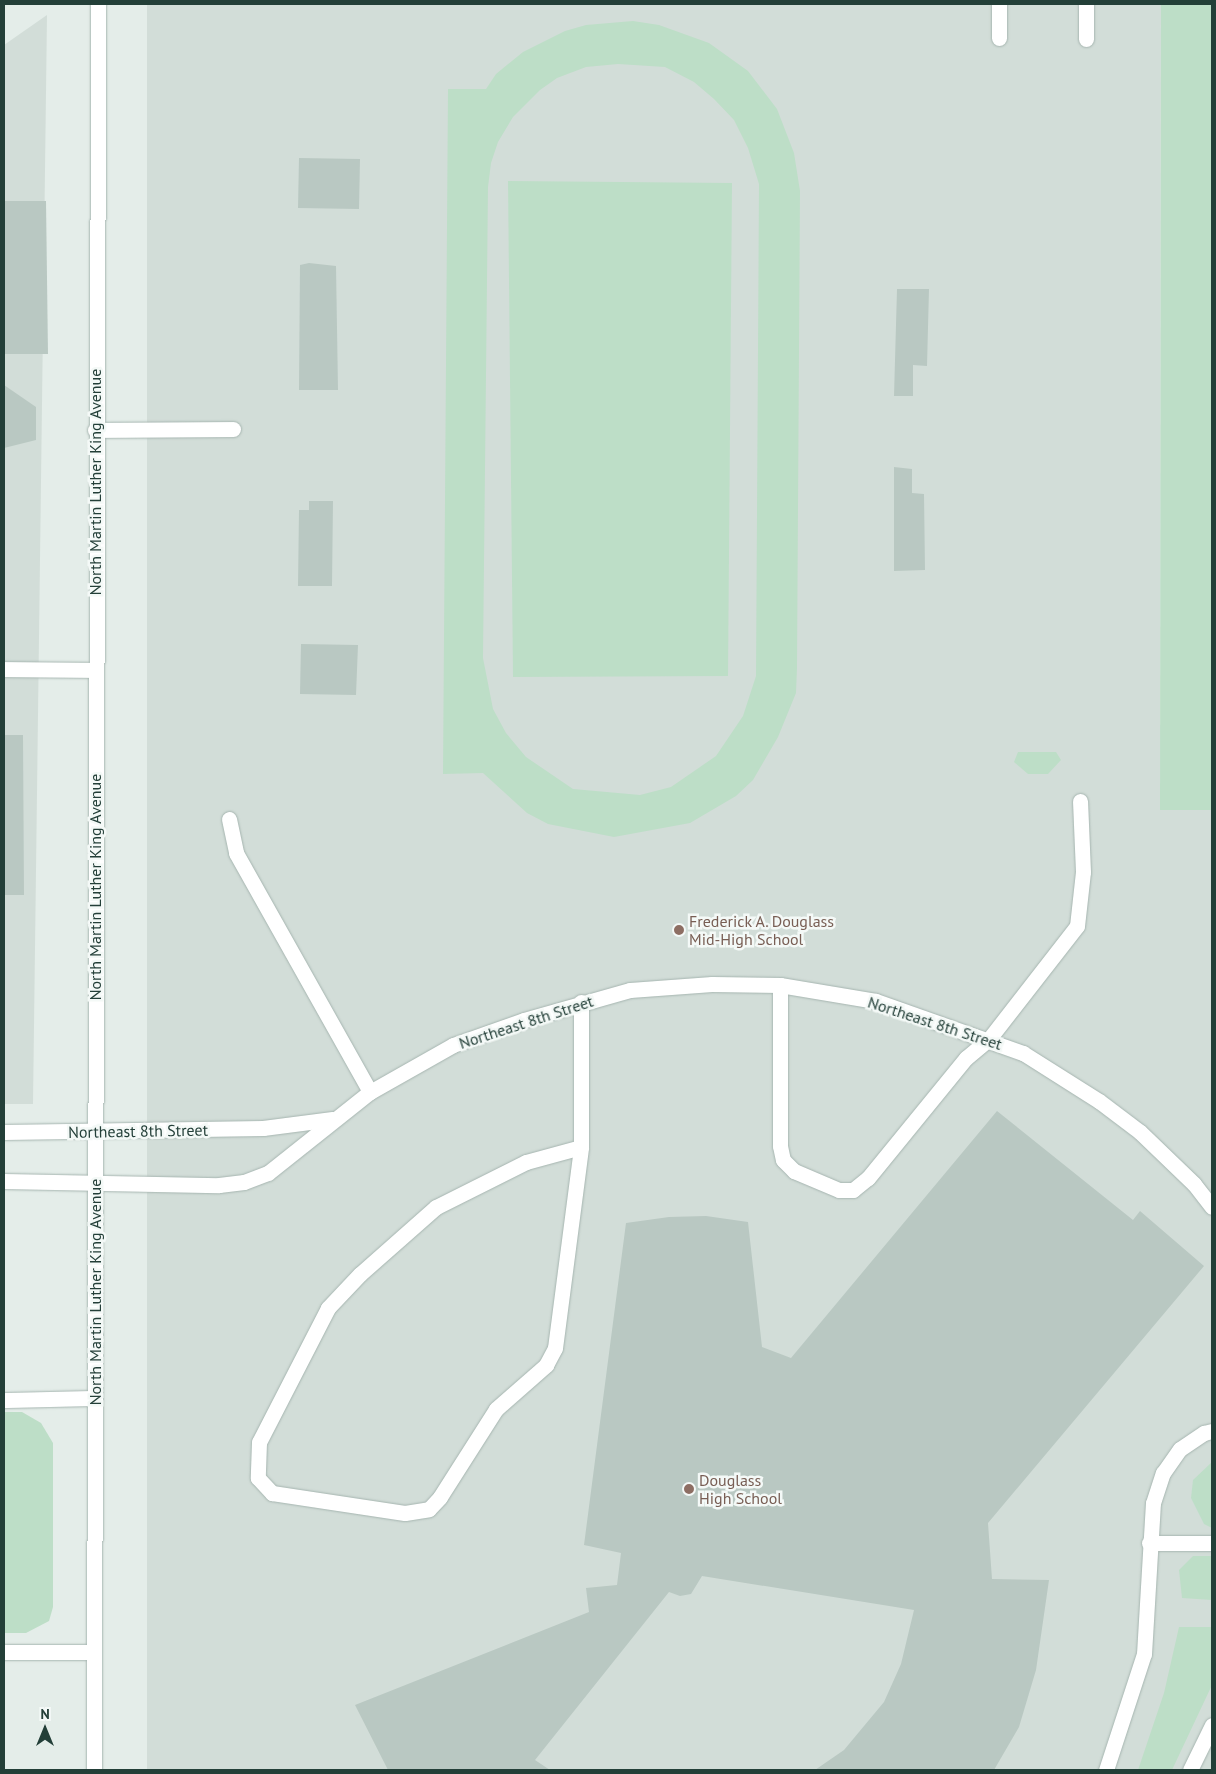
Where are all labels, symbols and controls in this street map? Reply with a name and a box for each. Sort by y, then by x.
street label: North Martin Luther King Avenue [85,368,105,596]
street label: North Martin Luther King Avenue [85,773,105,1001]
place label: Frederick A. Douglass Mid-High School [689,911,836,949]
marker: Frederick A. Douglass Mid-High School [673,924,685,936]
street label: Northeast 8th Street [456,991,596,1053]
street label: Northeast 8th Street [865,992,1005,1054]
street label: Northeast 8th Street [68,1120,208,1142]
street label: North Martin Luther King Avenue [85,1178,105,1406]
place label: Douglass High School [699,1470,782,1508]
marker: Douglass High School [683,1483,695,1495]
north arrow [20,1704,70,1754]
text: N [40,1705,50,1723]

